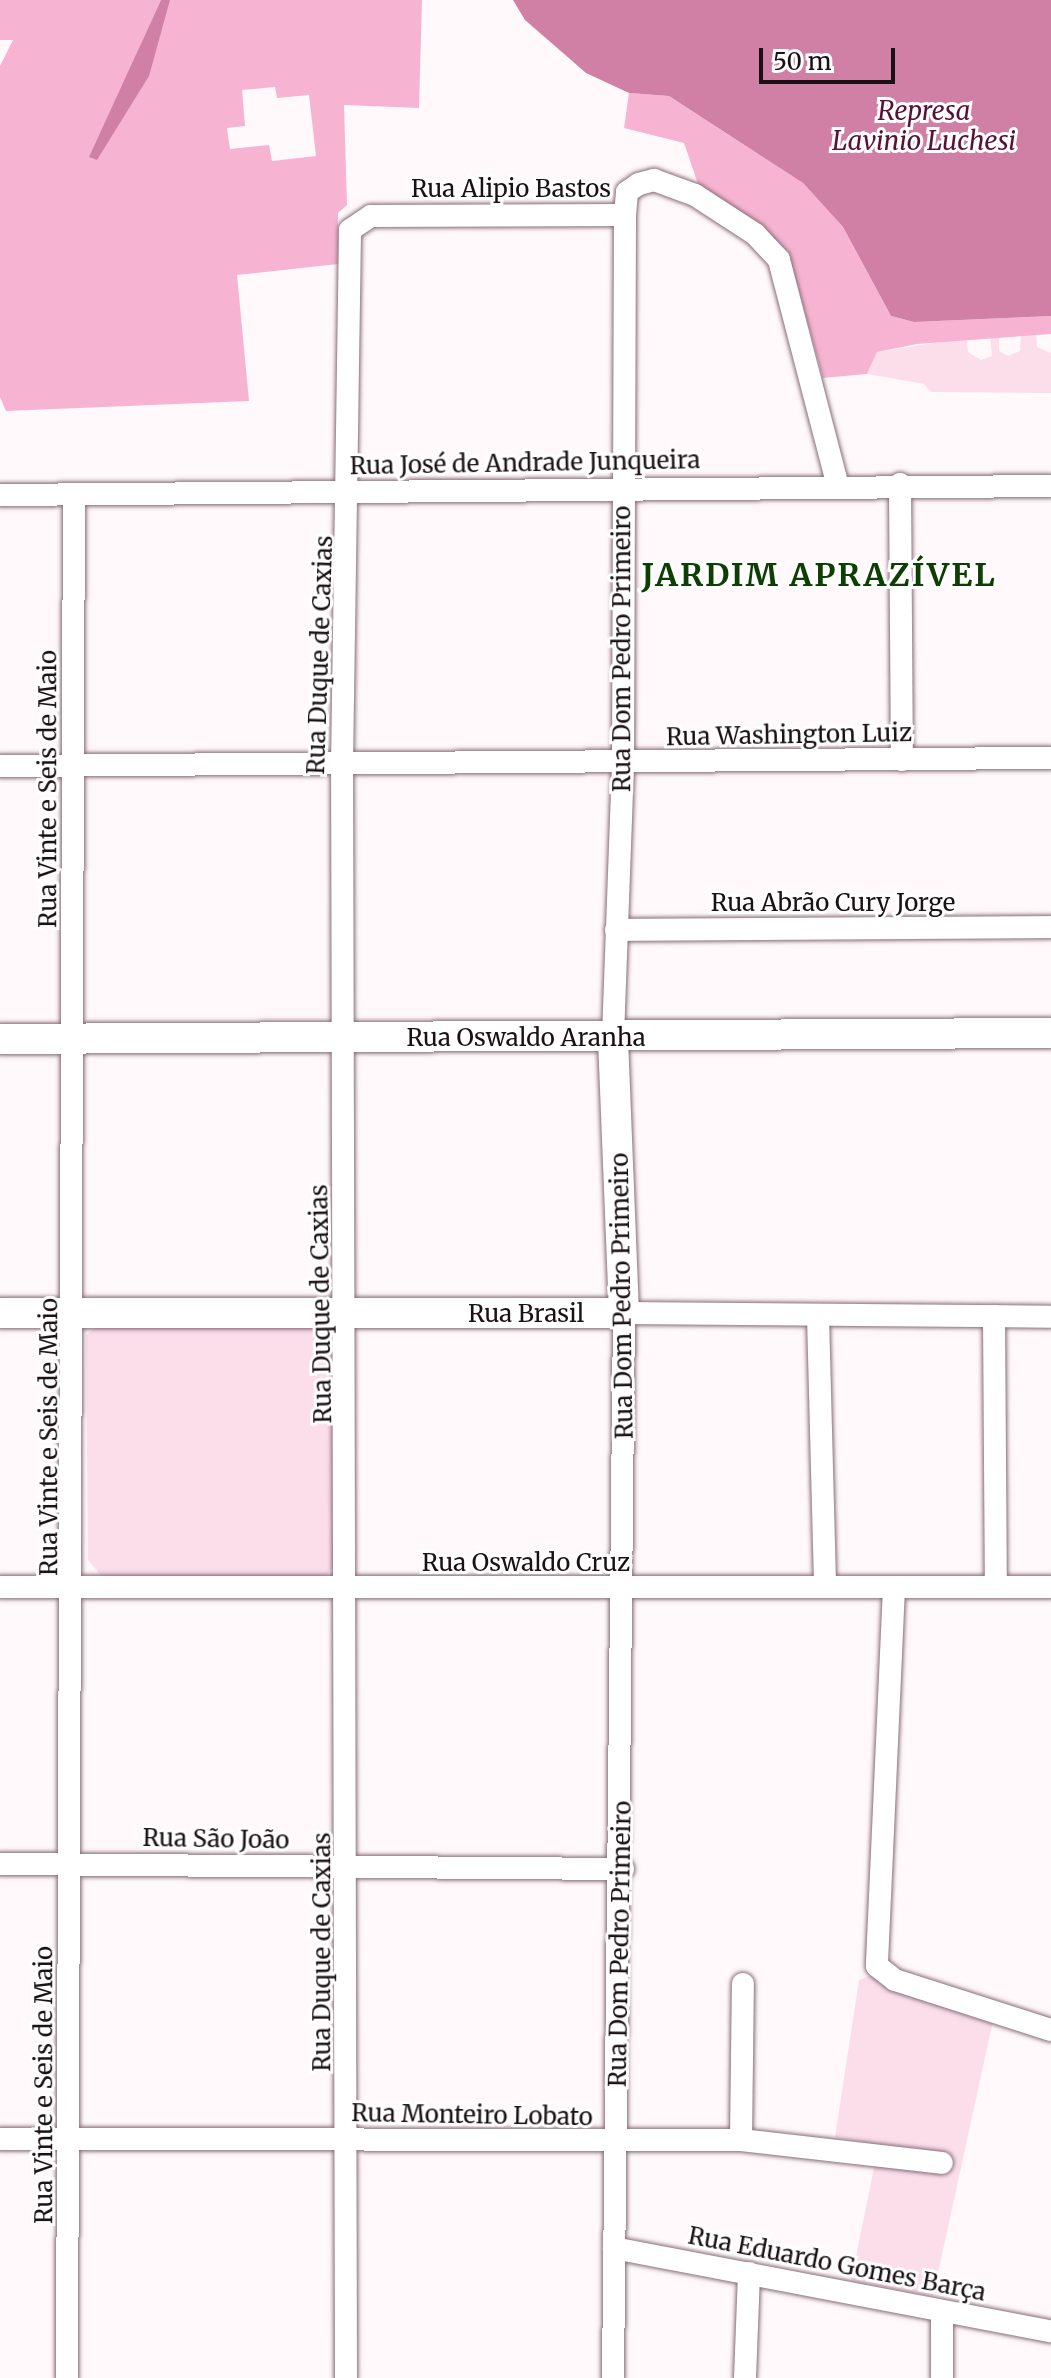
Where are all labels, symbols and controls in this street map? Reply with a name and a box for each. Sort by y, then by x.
scale bar [763,32,899,82]
text: 50 m [773,46,832,77]
water label: Represa Lavinio Luchesi [832,95,1016,156]
street label: Rua Alipio Bastos [411,175,611,203]
street label: Rua José de Andrade Junqueira [349,446,701,480]
street label: Rua Dom Pedro Primeiro [608,506,636,792]
street label: Rua Duque de Caxias [301,535,339,775]
district label: JARDIM APRAZÍVEL [642,556,996,594]
street label: Rua Vinte e Seis de Maio [34,650,62,928]
street label: Rua Washington Luiz [666,718,912,752]
street label: Rua Abrão Cury Jorge [711,889,955,917]
street label: Rua Oswaldo Aranha [406,1024,646,1052]
street label: Rua Dom Pedro Primeiro [605,1153,639,1439]
street label: Rua Duque de Caxias [305,1184,337,1424]
street label: Rua Vinte e Seis de Maio [35,1298,63,1576]
street label: Rua Brasil [468,1300,584,1328]
street label: Rua Oswaldo Cruz [422,1549,630,1577]
street label: Rua Dom Pedro Primeiro [603,1801,637,2087]
street label: Rua São João [142,1823,290,1855]
street label: Rua Duque de Caxias [308,1832,336,2072]
street label: Rua Vinte e Seis de Maio [30,1946,58,2224]
street label: Rua Monteiro Lobato [351,2098,593,2132]
street label: Rua Eduardo Gomes Barça [686,2221,988,2307]

